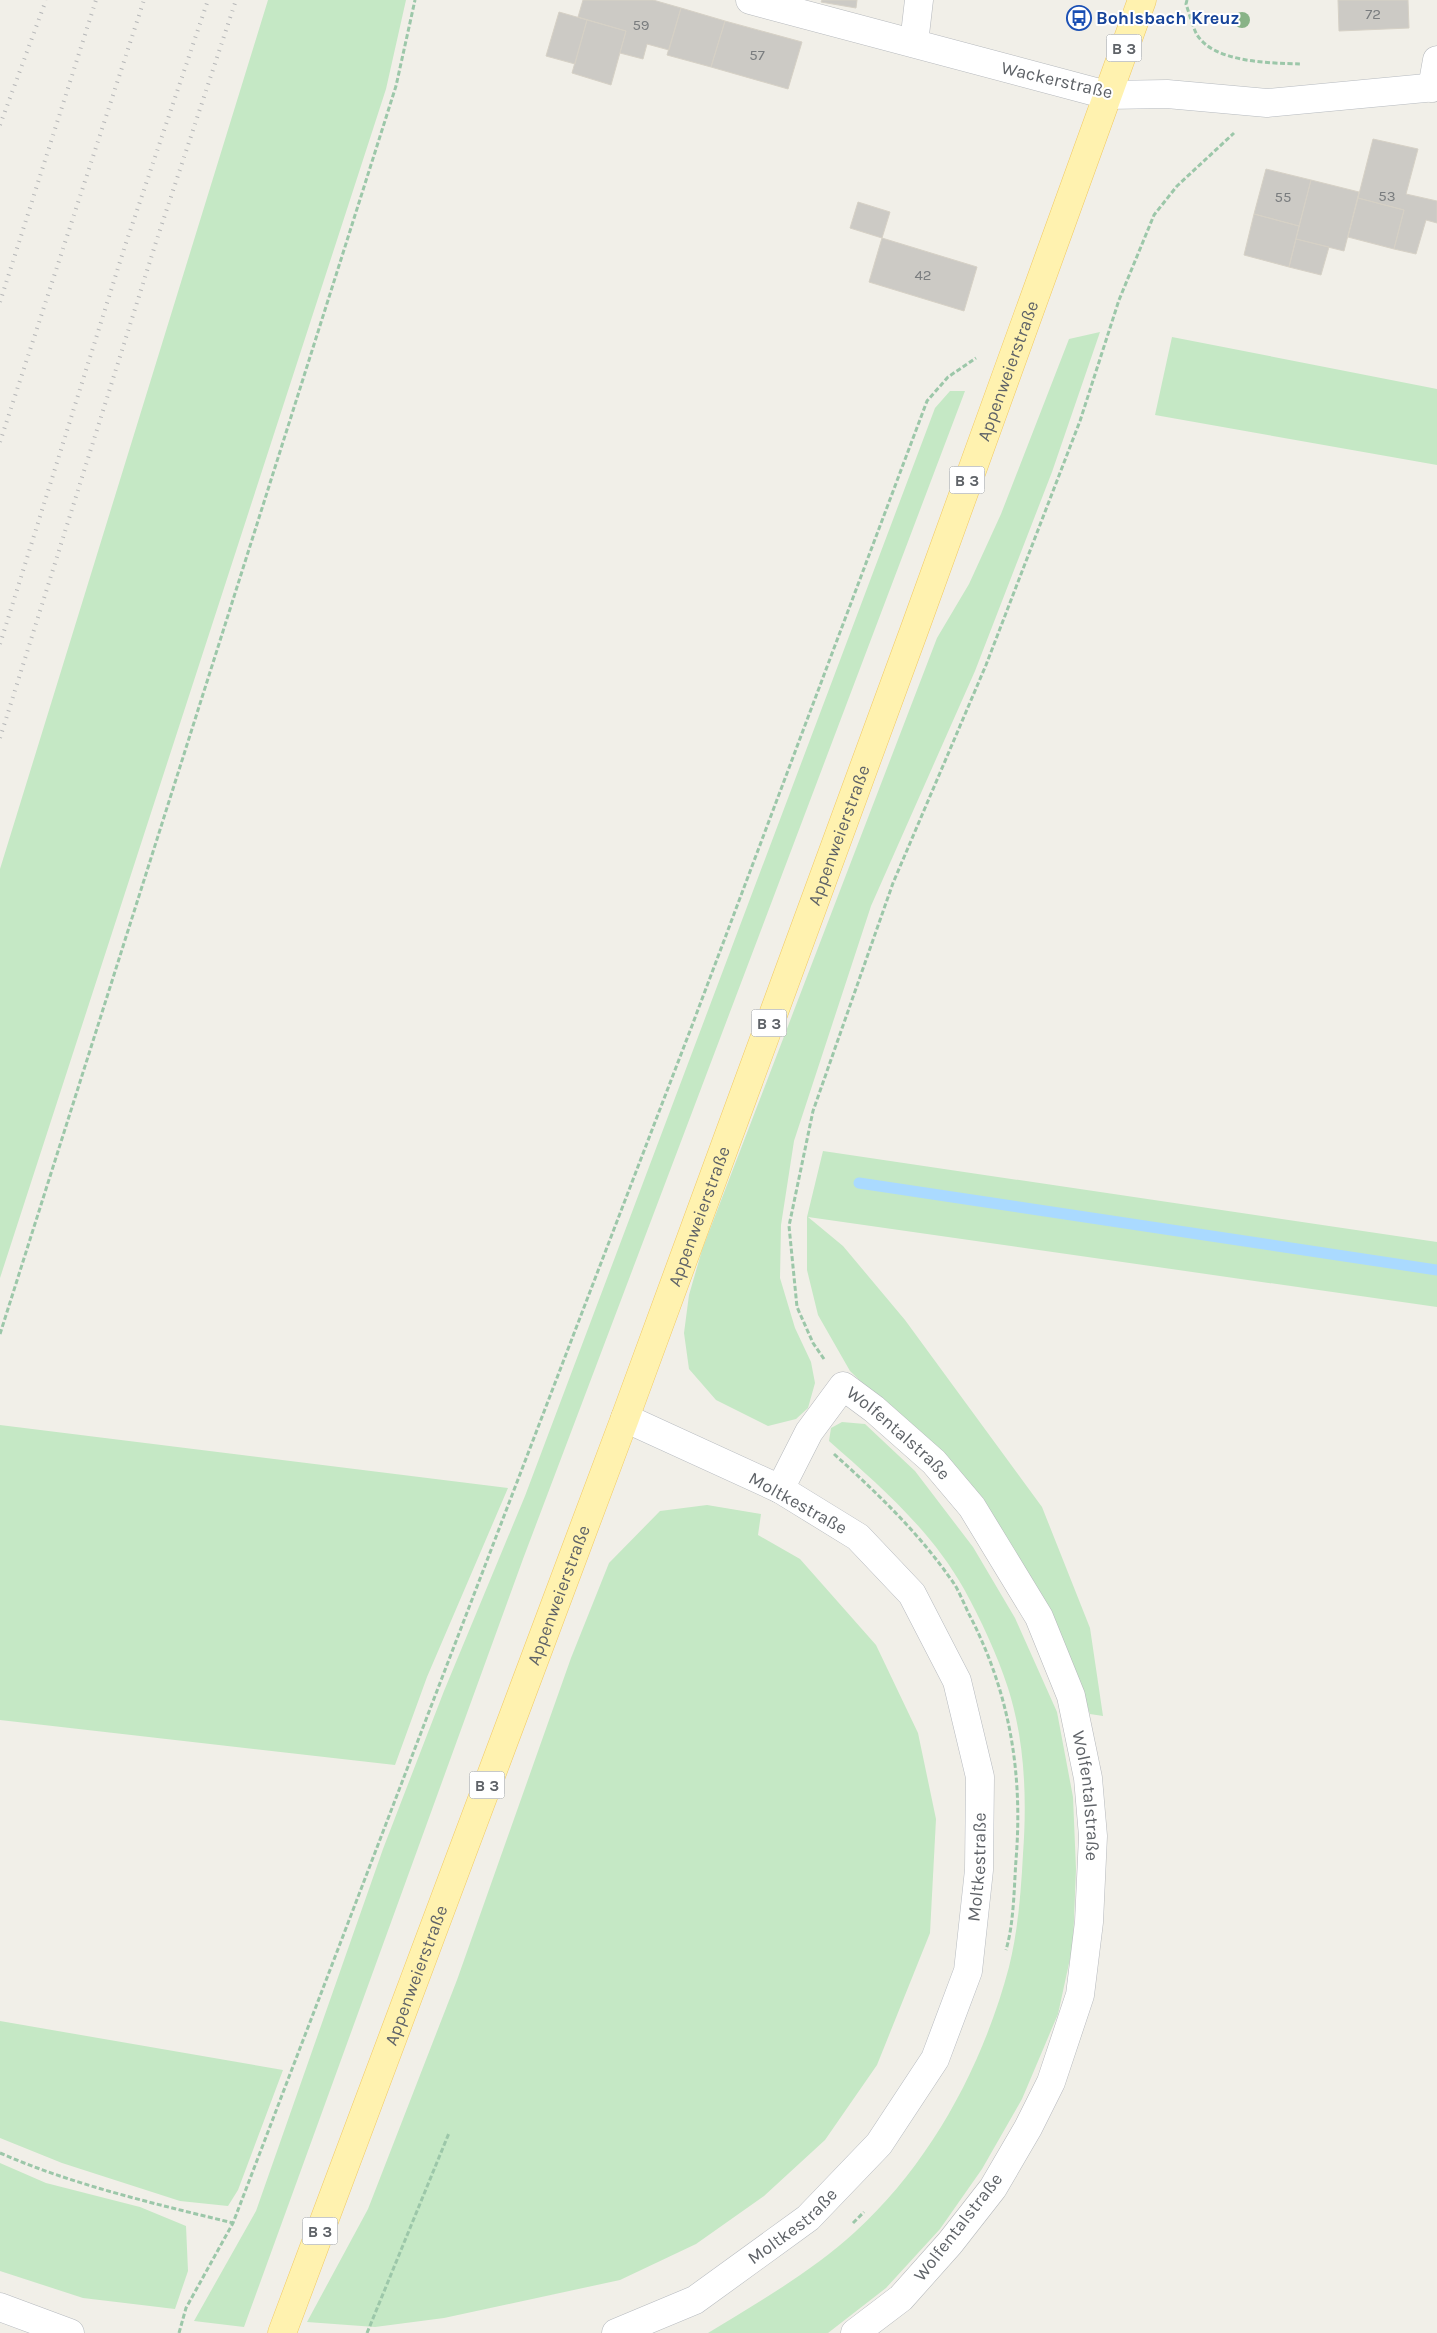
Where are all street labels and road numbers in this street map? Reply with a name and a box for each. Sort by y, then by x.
road number: B 3 [1106,34,1142,62]
street label: Wackerstraße [999,57,1115,103]
street label: Appenweierstraße [972,298,1043,444]
road number: B 3 [950,466,984,494]
street label: Appenweierstraße [803,762,875,908]
road number: B 3 [752,1010,786,1036]
street label: Appenweierstraße [663,1143,735,1290]
street label: Wolfentalstraße [842,1381,955,1484]
street label: Moltkestraße [745,1467,851,1539]
street label: Appenweierstraße [522,1522,595,1668]
street label: Wolfentalstraße [1067,1729,1104,1862]
road number: B 3 [470,1772,504,1798]
street label: Moltkestraße [962,1812,991,1923]
street label: Appenweierstraße [380,1902,452,2048]
street label: Wolfentalstraße [909,2168,1007,2286]
street label: Moltkestraße [743,2183,842,2269]
road number: B 3 [302,2218,338,2244]

